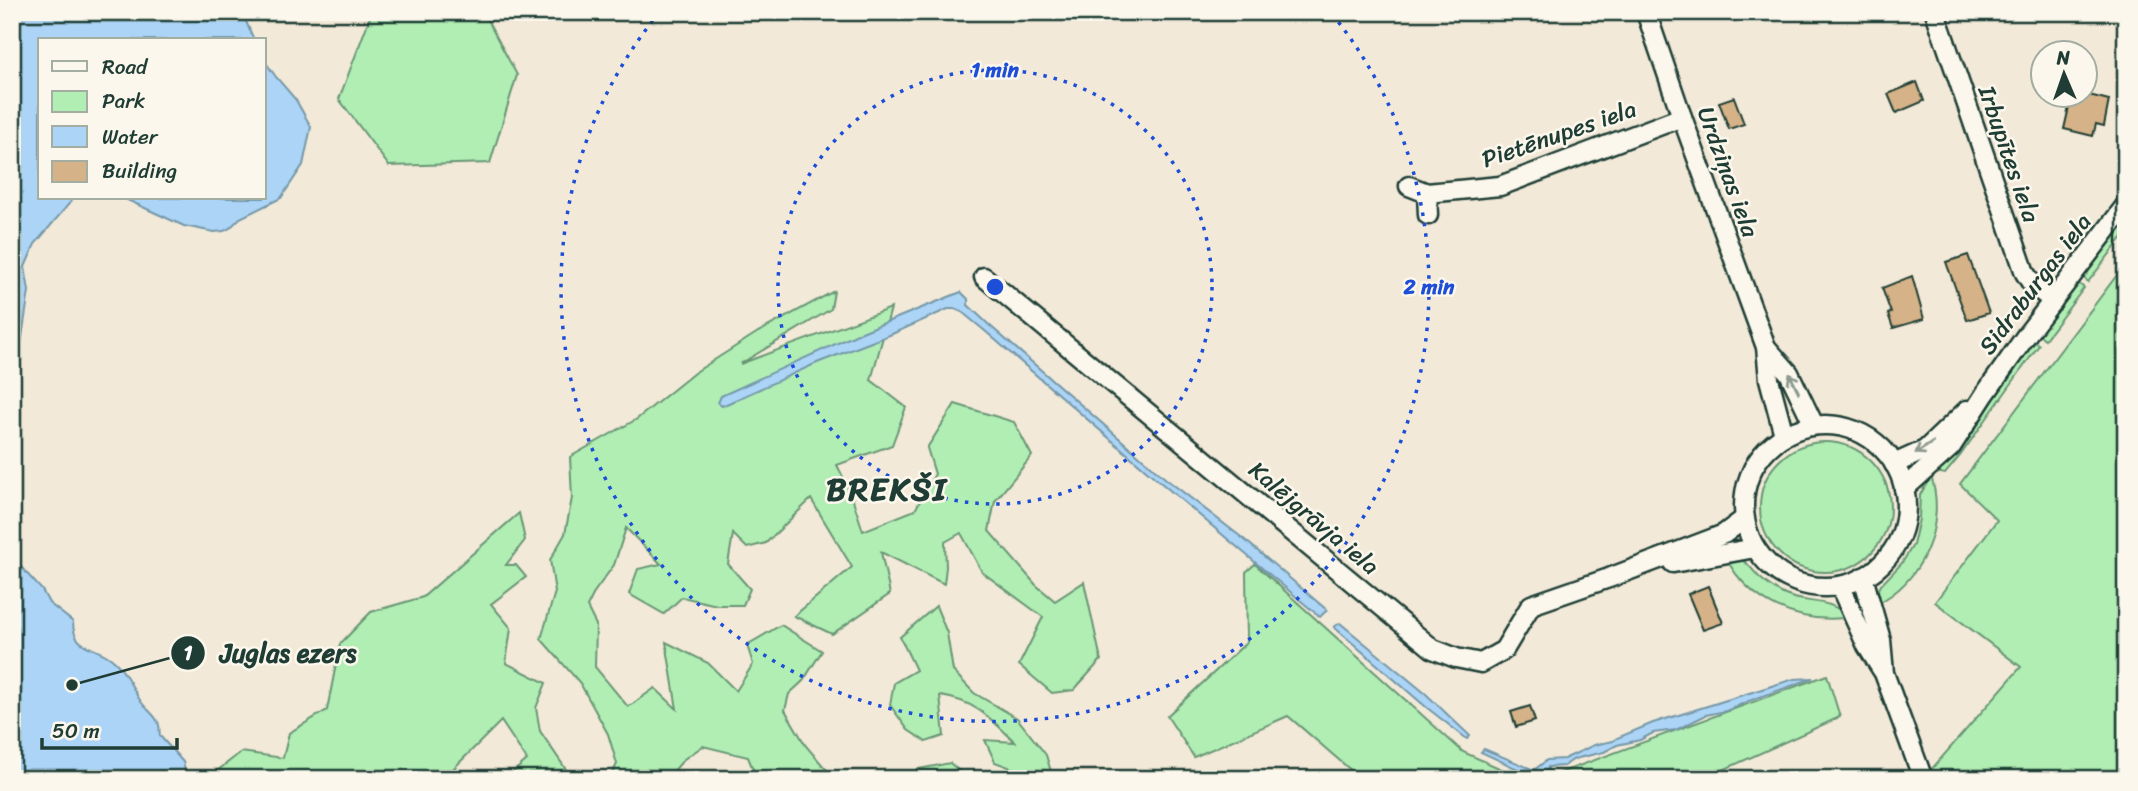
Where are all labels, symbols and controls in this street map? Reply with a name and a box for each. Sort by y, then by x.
legend [38,38,266,200]
north arrow [2030,38,2100,108]
text: N [2055,41,2071,74]
text: Road [102,48,149,86]
text: 1 min [971,51,1020,89]
street label: Irbupītes iela [1966,79,2052,229]
text: Park [102,82,145,120]
street label: Pietēnupes iela [1476,88,1642,180]
street label: Urdziņas iela [1685,101,1771,244]
text: Water [102,118,159,156]
text: Building [102,152,178,190]
street label: Sidraburgas iela [1967,204,2103,364]
text: 2 min [1403,268,1455,306]
centre of rings [983,275,1007,299]
one-way arrow [1786,373,1800,394]
one-way arrow [1915,441,1934,456]
street label: Kalējgrāvja iela [1239,450,1389,586]
district label: BREKŠI [826,461,948,518]
callout: Juglas ezers [171,630,371,677]
text: Juglas ezers [218,630,358,676]
text: 1 [183,634,193,672]
scale bar [42,707,177,751]
text: 50 m [52,712,100,750]

